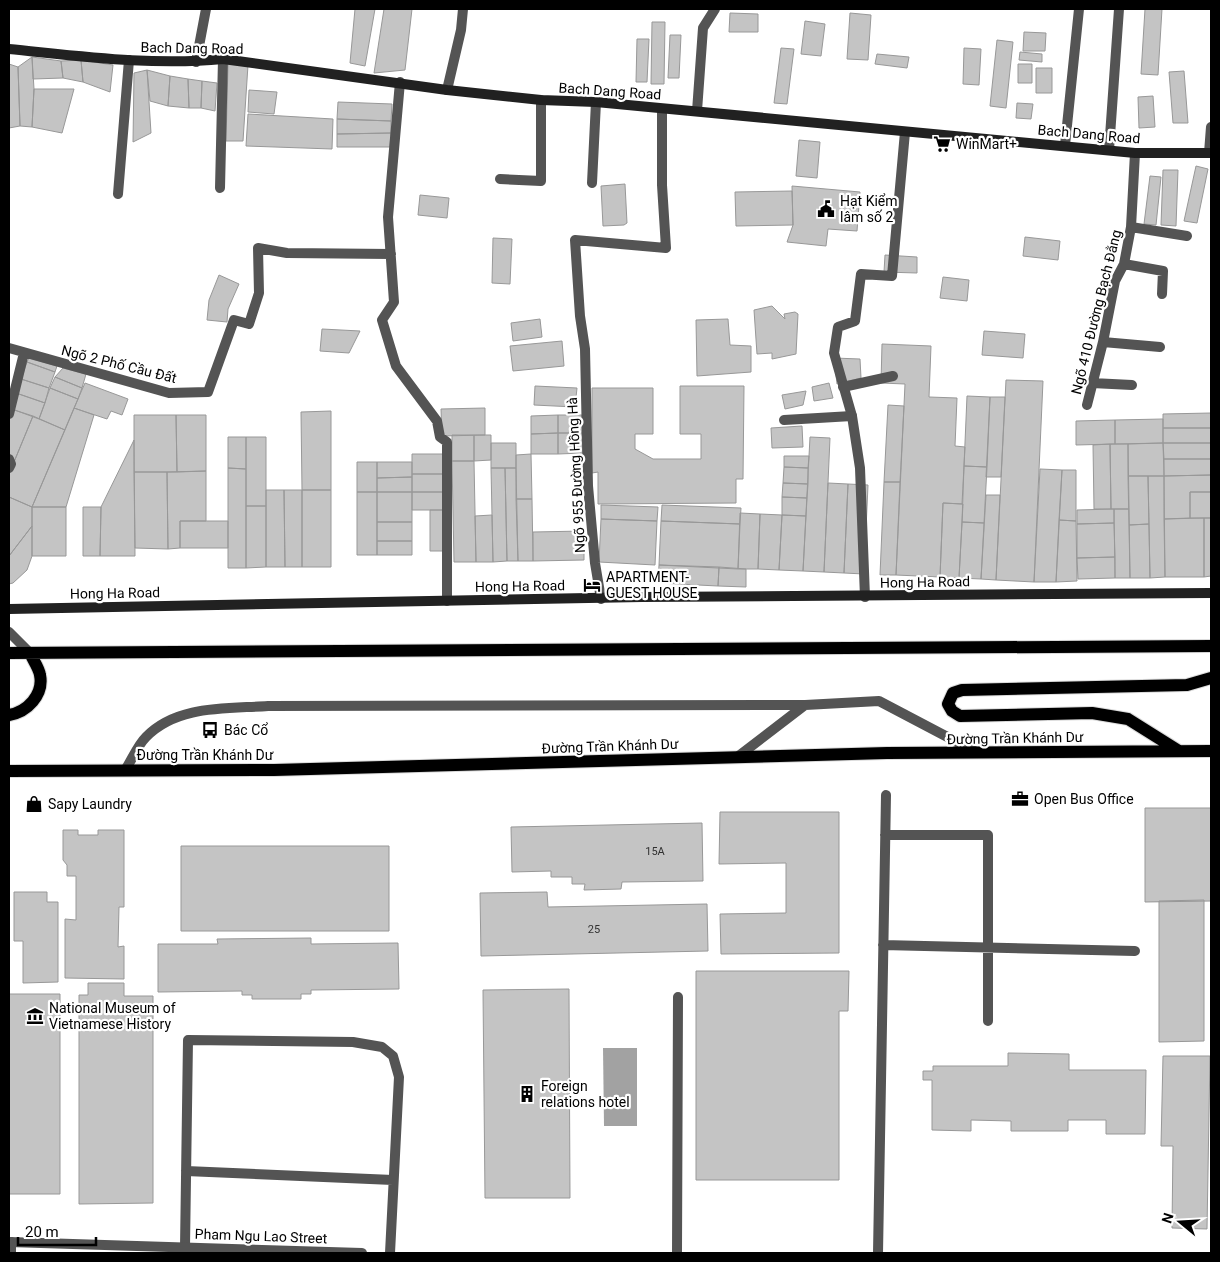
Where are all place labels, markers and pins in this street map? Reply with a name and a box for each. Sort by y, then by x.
supermarket icon: WinMart+ [932,134,952,154]
place label: WinMart+ [956,136,1017,152]
place label: Hạt Kiểm lâm số 2 [840,193,898,225]
public building icon: Hạt Kiểm lâm số 2 [816,199,836,219]
place label: APARTMENT- GUEST HOUSE [606,569,697,601]
hotel icon: APARTMENT- GUEST HOUSE [582,575,602,595]
bus stop icon: Bác Cổ [200,720,220,740]
place label: Bác Cổ [224,722,268,738]
office icon: Open Bus Office [1010,789,1030,809]
place label: Open Bus Office [1034,791,1134,807]
shop icon: Sapy Laundry [24,794,44,814]
place label: Sapy Laundry [48,796,132,812]
place label: National Museum of Vietnamese History [49,1000,176,1032]
museum icon: National Museum of Vietnamese History [25,1006,45,1026]
place label: Foreign relations hotel [541,1078,630,1110]
building icon: Foreign relations hotel [517,1084,537,1104]

